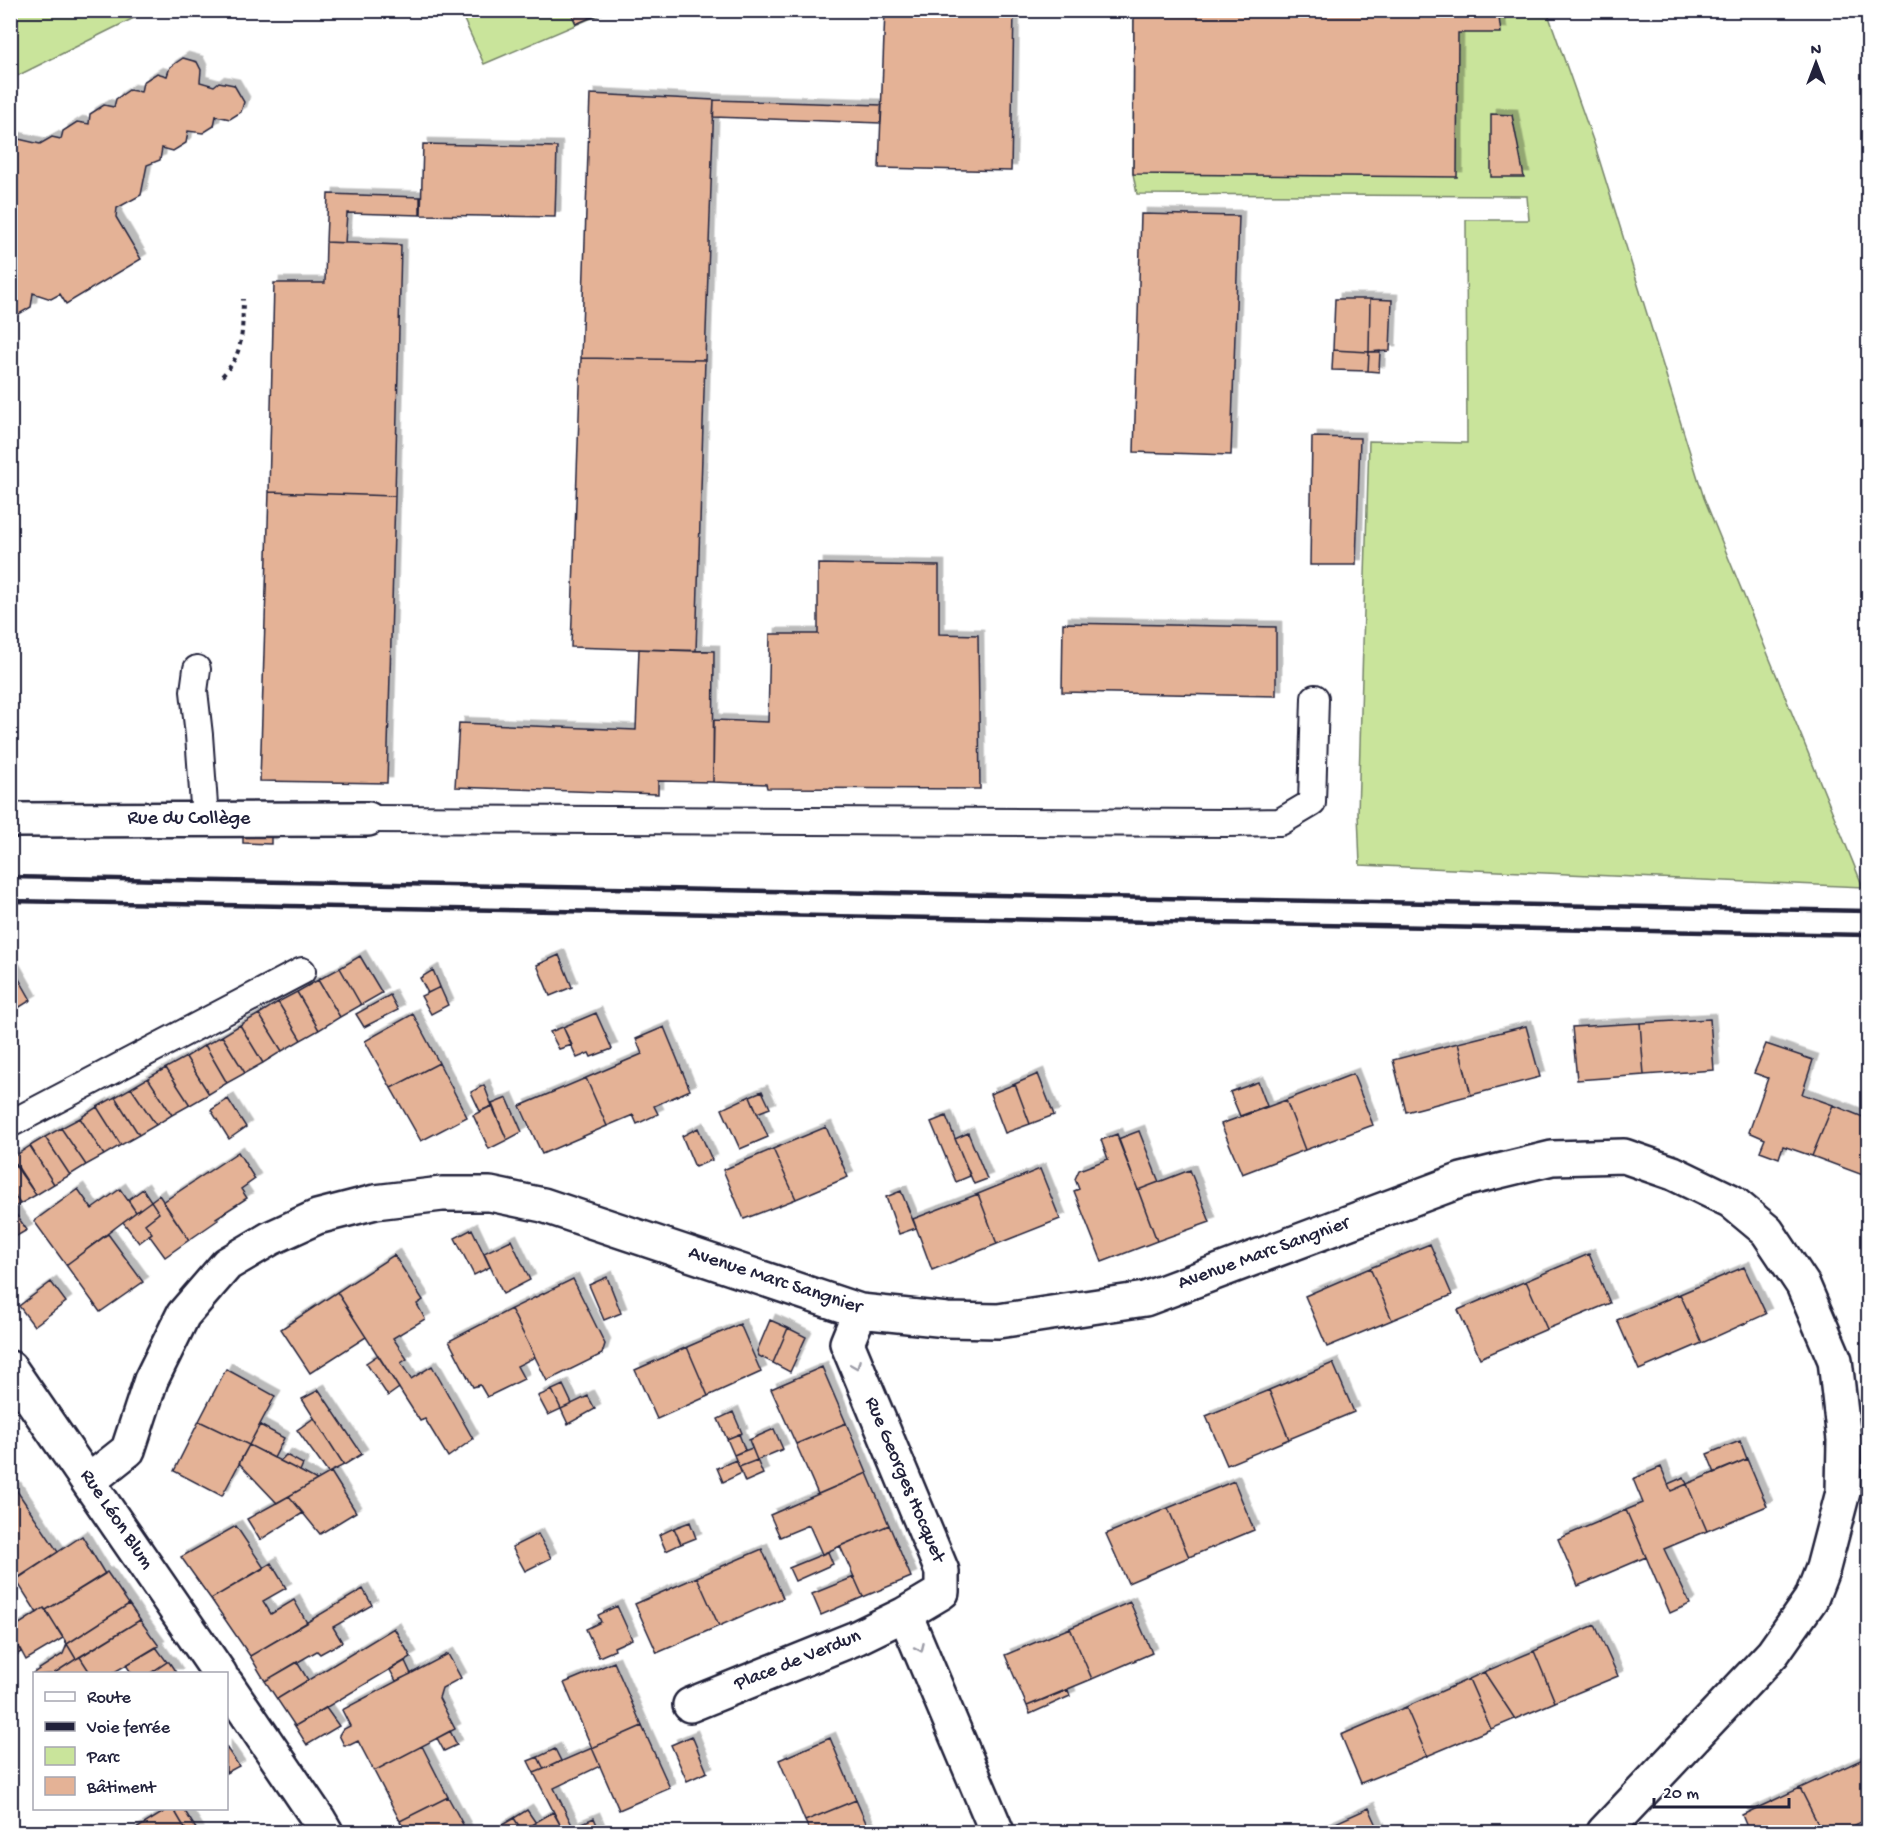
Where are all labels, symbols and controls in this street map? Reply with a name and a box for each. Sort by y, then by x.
north arrow [1786,33,1846,93]
text: N [1811,42,1822,61]
street label: Rue du Collège [128,808,251,831]
street label: Avenue Marc Sangnier [1175,1212,1355,1296]
street label: Avenue Marc Sangnier [685,1242,866,1320]
one-way arrow [849,1359,861,1370]
street label: Rue Georges Hocquet [859,1394,950,1568]
street label: Rue Léon Blum [74,1466,158,1574]
street label: Place de Verdun [730,1625,865,1697]
one-way arrow [912,1641,924,1652]
legend [33,1672,228,1810]
text: Route [87,1688,132,1709]
text: Voie ferrée [86,1718,171,1739]
text: Parc [86,1748,120,1769]
scale bar [1654,1771,1789,1809]
text: Bâtiment [86,1778,157,1799]
text: 20 m [1663,1784,1699,1805]

